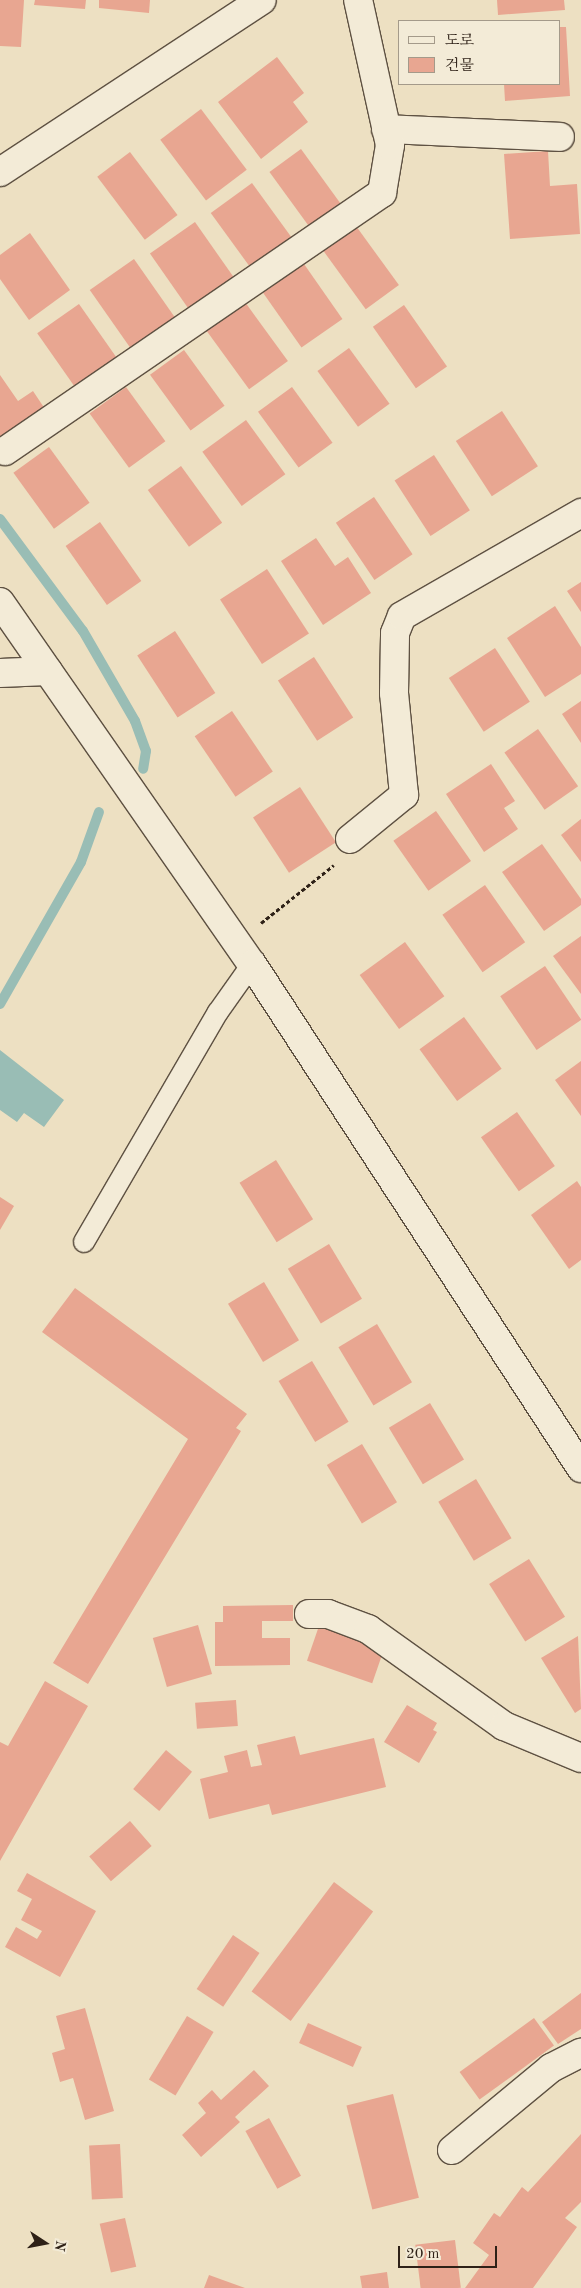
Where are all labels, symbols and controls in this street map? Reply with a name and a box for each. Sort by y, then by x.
legend [398,20,561,85]
text: 도로 [445,34,474,49]
text: 건물 [445,59,474,74]
north arrow [20,2218,70,2268]
scale bar [401,2236,500,2268]
text: N [52,2239,68,2252]
text: 20 m [406,2247,440,2262]

